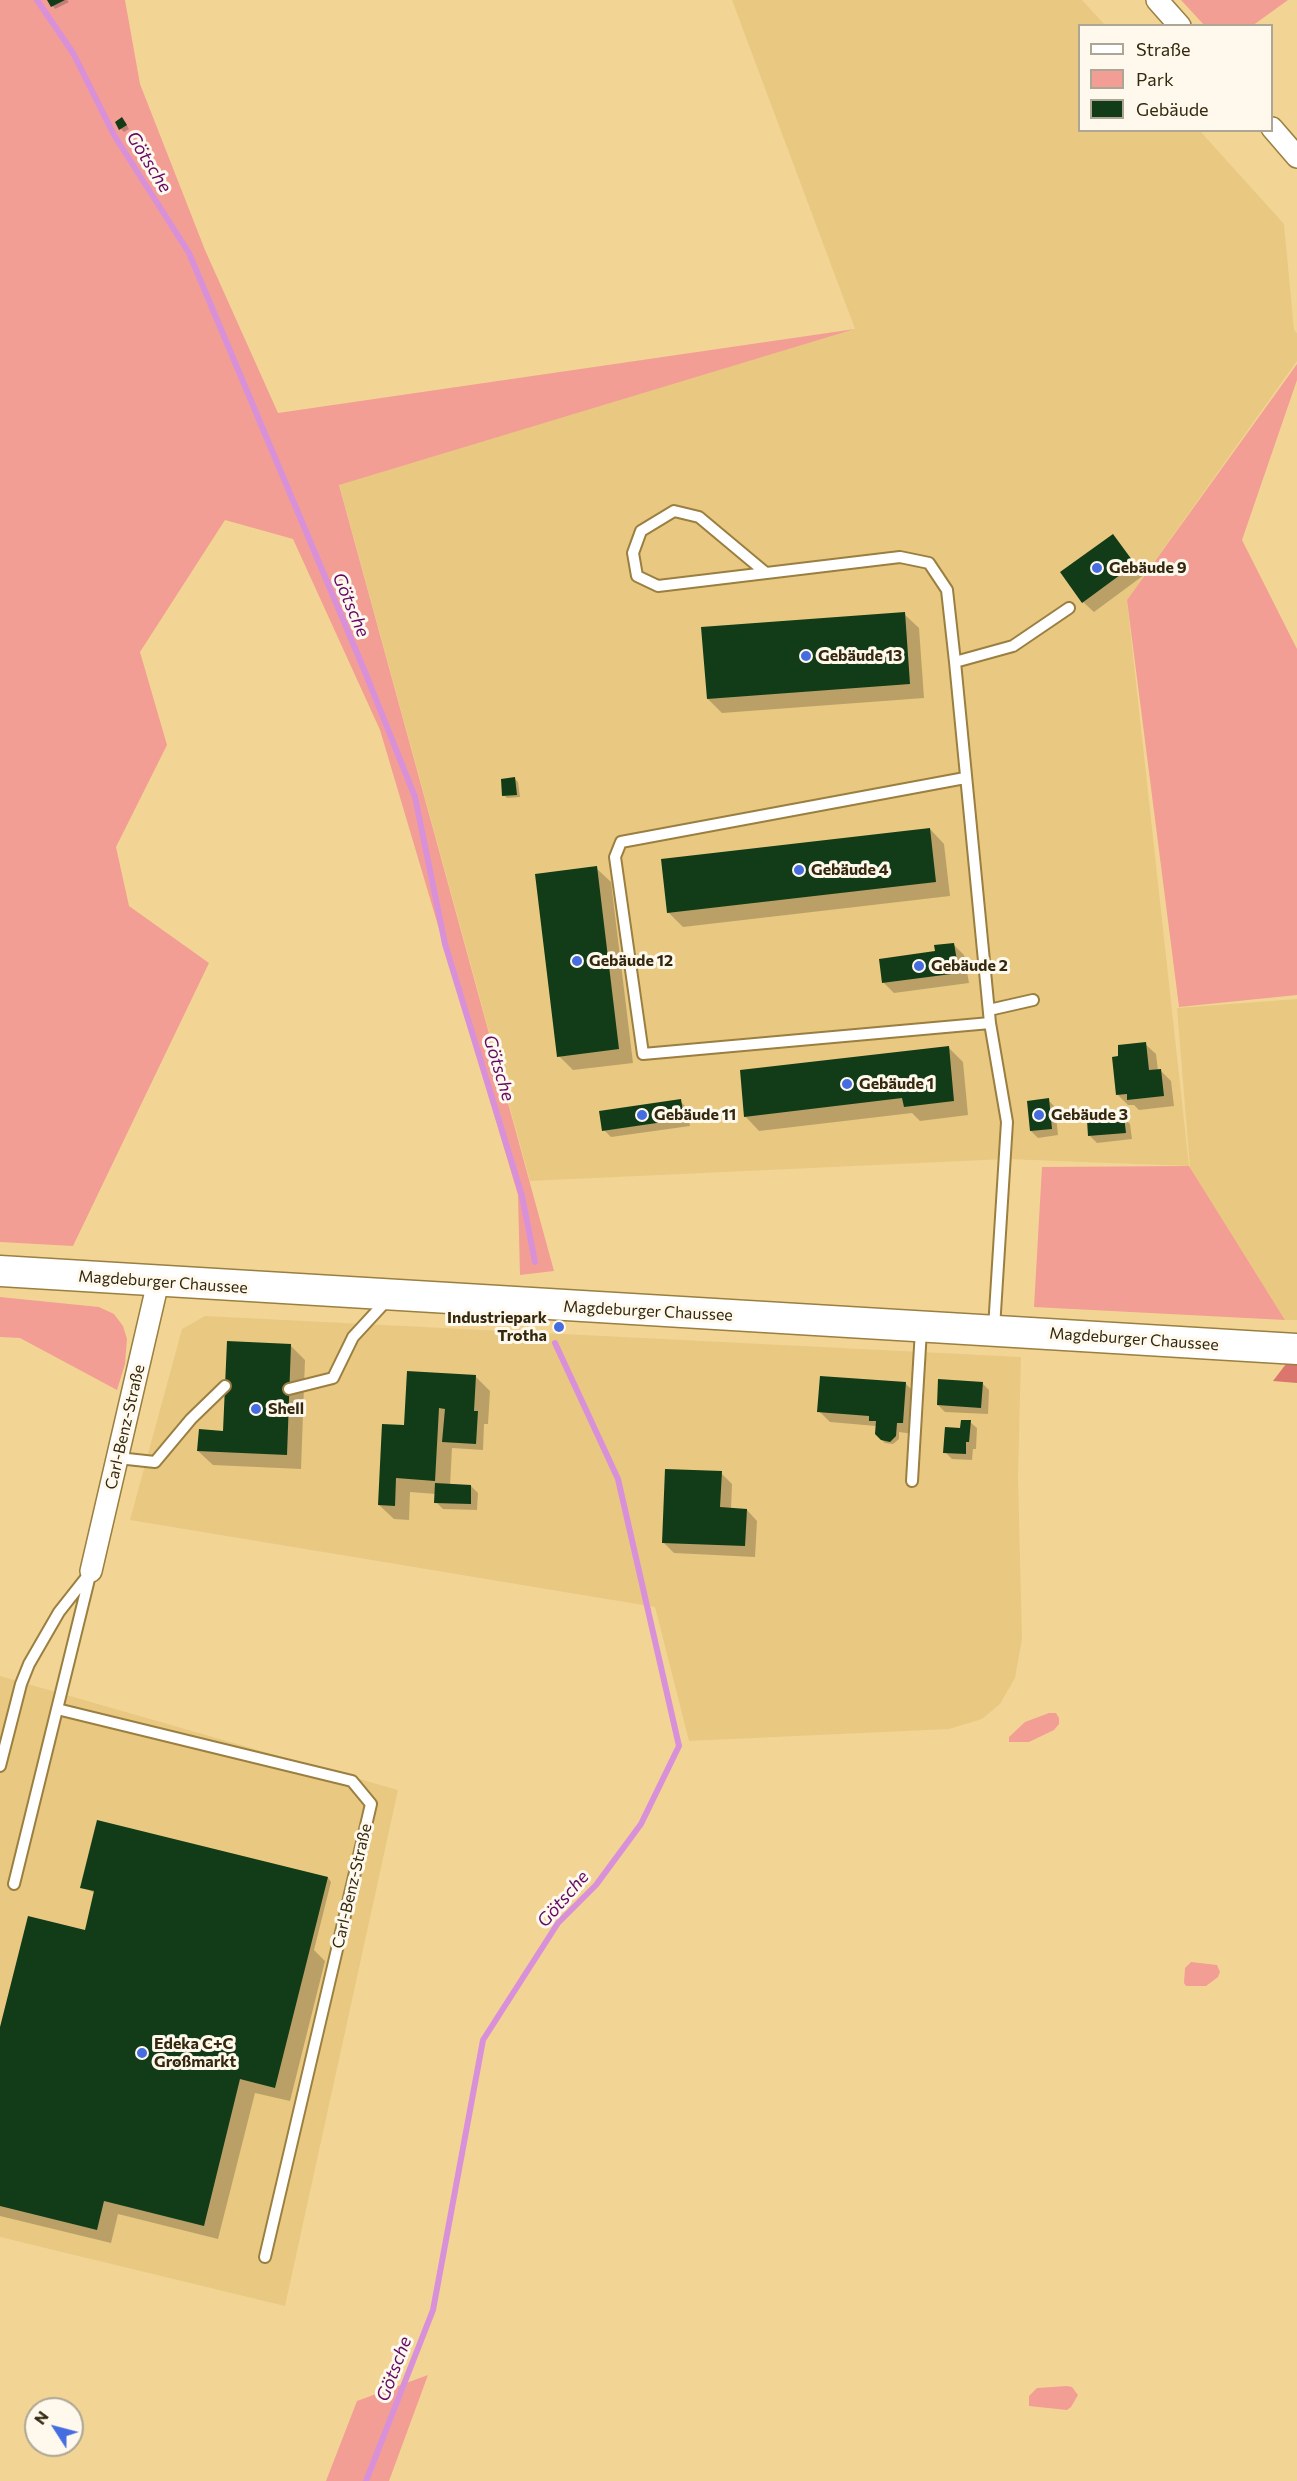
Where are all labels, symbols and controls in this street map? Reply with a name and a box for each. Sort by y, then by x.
legend [1078,24,1273,132]
text: Straße [1136,38,1191,60]
text: Park [1136,68,1174,90]
text: Gebäude [1136,98,1209,120]
water label: Götsche [122,127,176,197]
place label: Gebäude 9 [1109,558,1187,578]
marker: Gebäude 9 [1090,561,1104,575]
water label: Götsche [328,570,374,640]
place label: Gebäude 13 [818,646,902,666]
marker: Gebäude 13 [799,649,813,663]
place label: Gebäude 4 [811,860,889,880]
marker: Gebäude 4 [792,863,806,877]
place label: Gebäude 12 [589,951,673,971]
marker: Gebäude 12 [570,954,584,968]
place label: Gebäude 2 [931,956,1008,976]
marker: Gebäude 2 [912,959,926,973]
water label: Götsche [479,1032,519,1104]
place label: Gebäude 1 [859,1074,934,1094]
marker: Gebäude 1 [840,1077,854,1091]
place label: Gebäude 11 [654,1105,736,1125]
place label: Gebäude 3 [1051,1105,1128,1125]
marker: Gebäude 11 [635,1108,649,1122]
marker: Gebäude 3 [1032,1108,1046,1122]
street label: Magdeburger Chaussee [78,1267,248,1297]
street label: Magdeburger Chaussee [563,1297,733,1325]
place label: Industriepark Trotha [447,1308,547,1346]
marker: Industriepark Trotha [552,1320,566,1334]
street label: Magdeburger Chaussee [1049,1324,1219,1354]
street label: Carl-Benz-Straße [101,1363,149,1491]
place label: Shell [268,1399,304,1419]
marker: Shell [249,1402,263,1416]
street label: Carl-Benz-Straße [328,1822,376,1950]
water label: Götsche [533,1866,593,1932]
place label: Edeka C+C Großmarkt [154,2034,236,2072]
marker: Edeka C+C Großmarkt [135,2046,149,2060]
water label: Götsche [372,2333,416,2405]
north arrow [24,2397,84,2457]
text: N [29,2407,52,2428]

